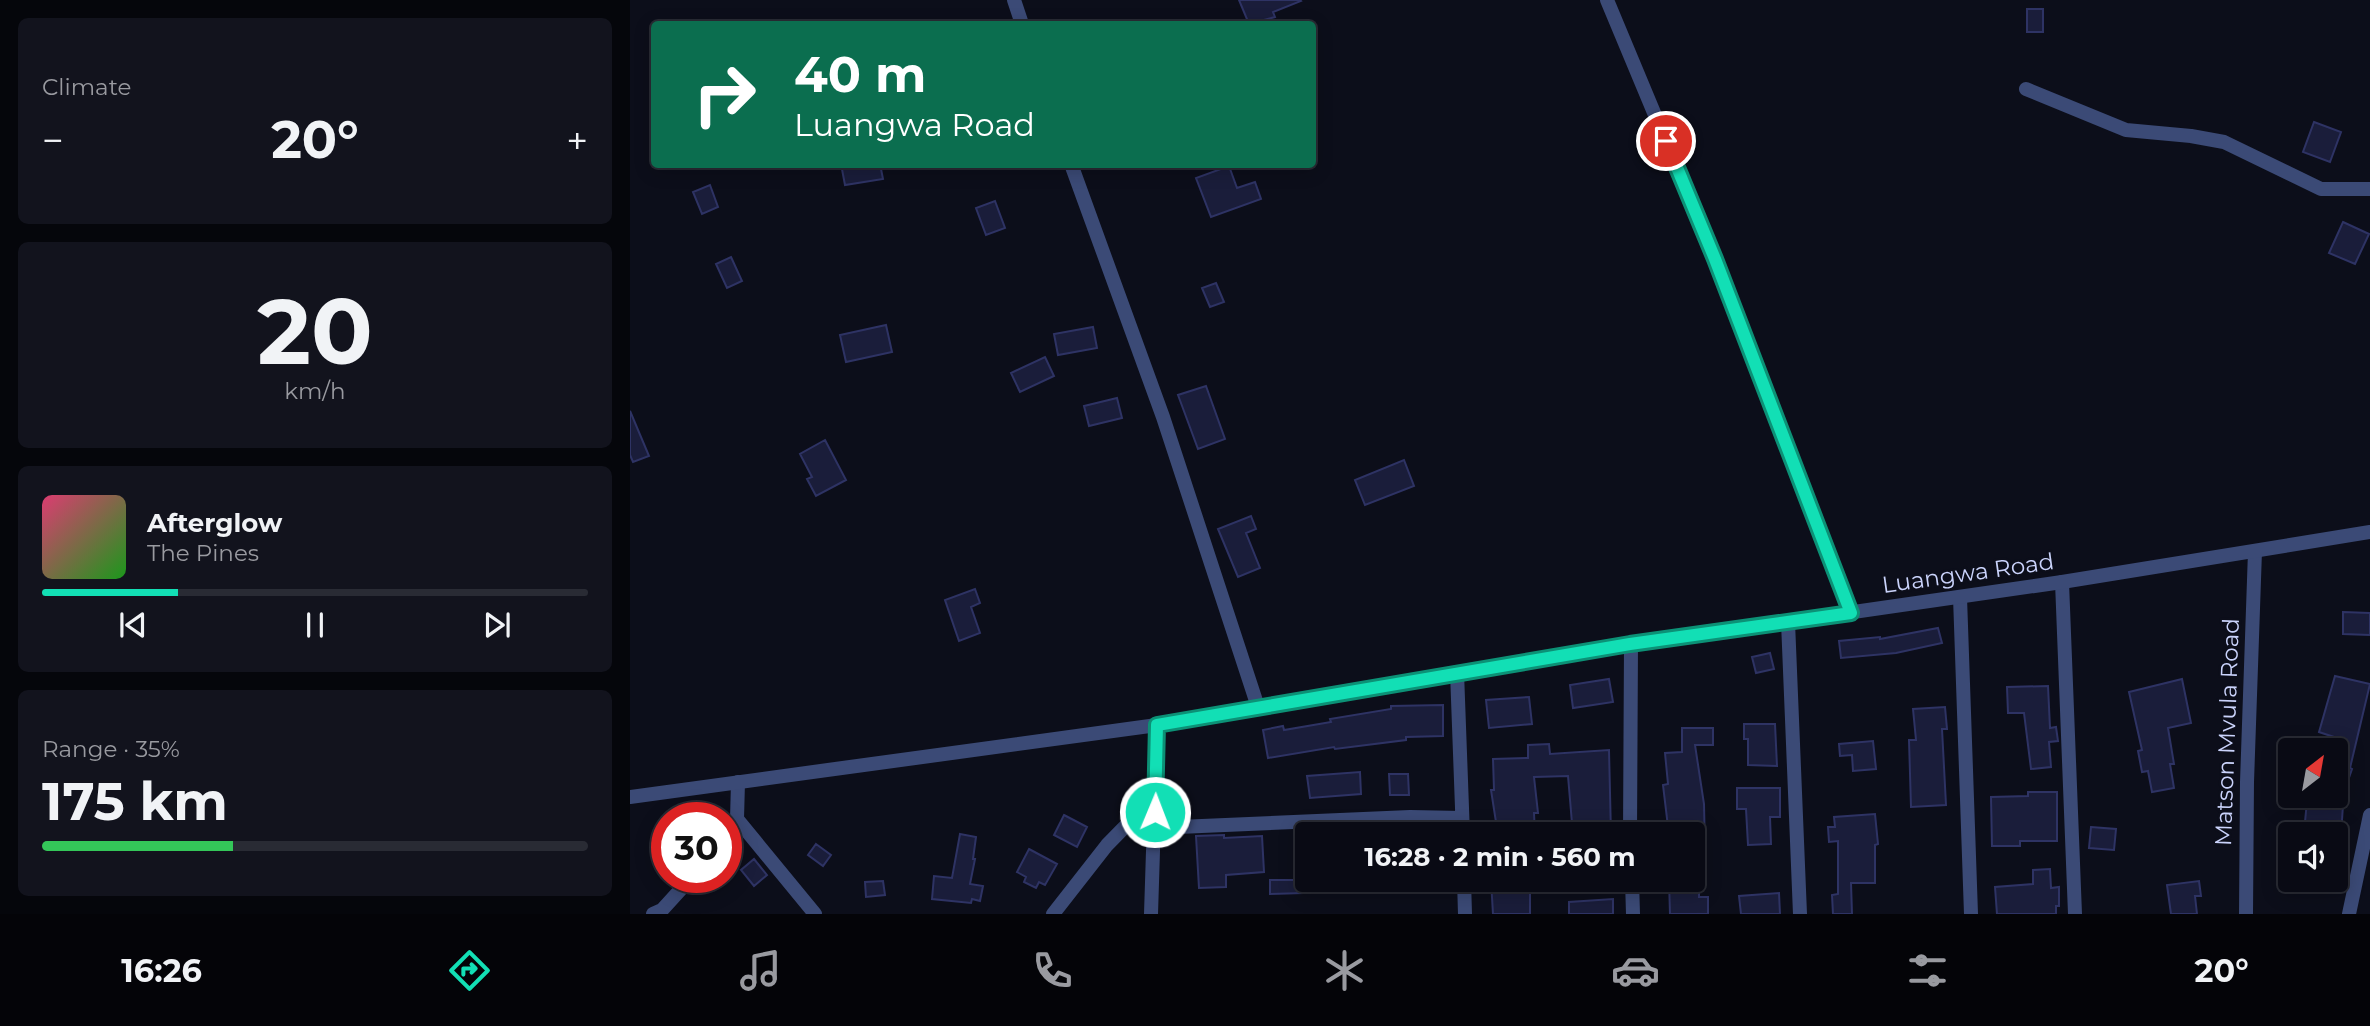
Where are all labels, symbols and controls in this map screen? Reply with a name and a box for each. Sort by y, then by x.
text: 40 m [794,45,926,104]
icon: right [679,49,770,140]
text: Climate [42,73,131,101]
text: Luangwa Road [794,105,1035,144]
text: 20° [271,108,359,171]
pin [1636,111,1696,171]
text: − [42,117,64,164]
text: + [566,117,588,164]
icon: arrive [1647,122,1685,160]
text: 20 [257,276,373,387]
text: km/h [284,377,346,405]
text: Afterglow [147,507,282,539]
text: The Pines [147,539,259,567]
street label: Luangwa Road [1880,547,2056,599]
icon: previous [114,606,152,644]
icon: pause [296,606,334,644]
icon: next [478,606,516,644]
street label: Matson Mvula Road [2209,618,2245,846]
text: Range · 35% [42,735,180,763]
north arrow [2278,738,2348,808]
map controls [2278,738,2348,892]
text: 175 km [42,770,228,833]
position arrow [1118,775,1192,849]
speed limit sign: 30 [651,802,742,893]
button: sound [2278,822,2348,892]
text: 16:28 · 2 min · 560 m [1364,841,1636,873]
icon: directions [445,946,494,995]
icon: music [736,946,785,995]
icon: phone [1028,946,1077,995]
icon: climate [1320,946,1369,995]
icon: car [1611,946,1660,995]
icon: filters [1903,946,1952,995]
text: 16:26 [121,951,202,990]
text: 20° [2195,951,2249,990]

